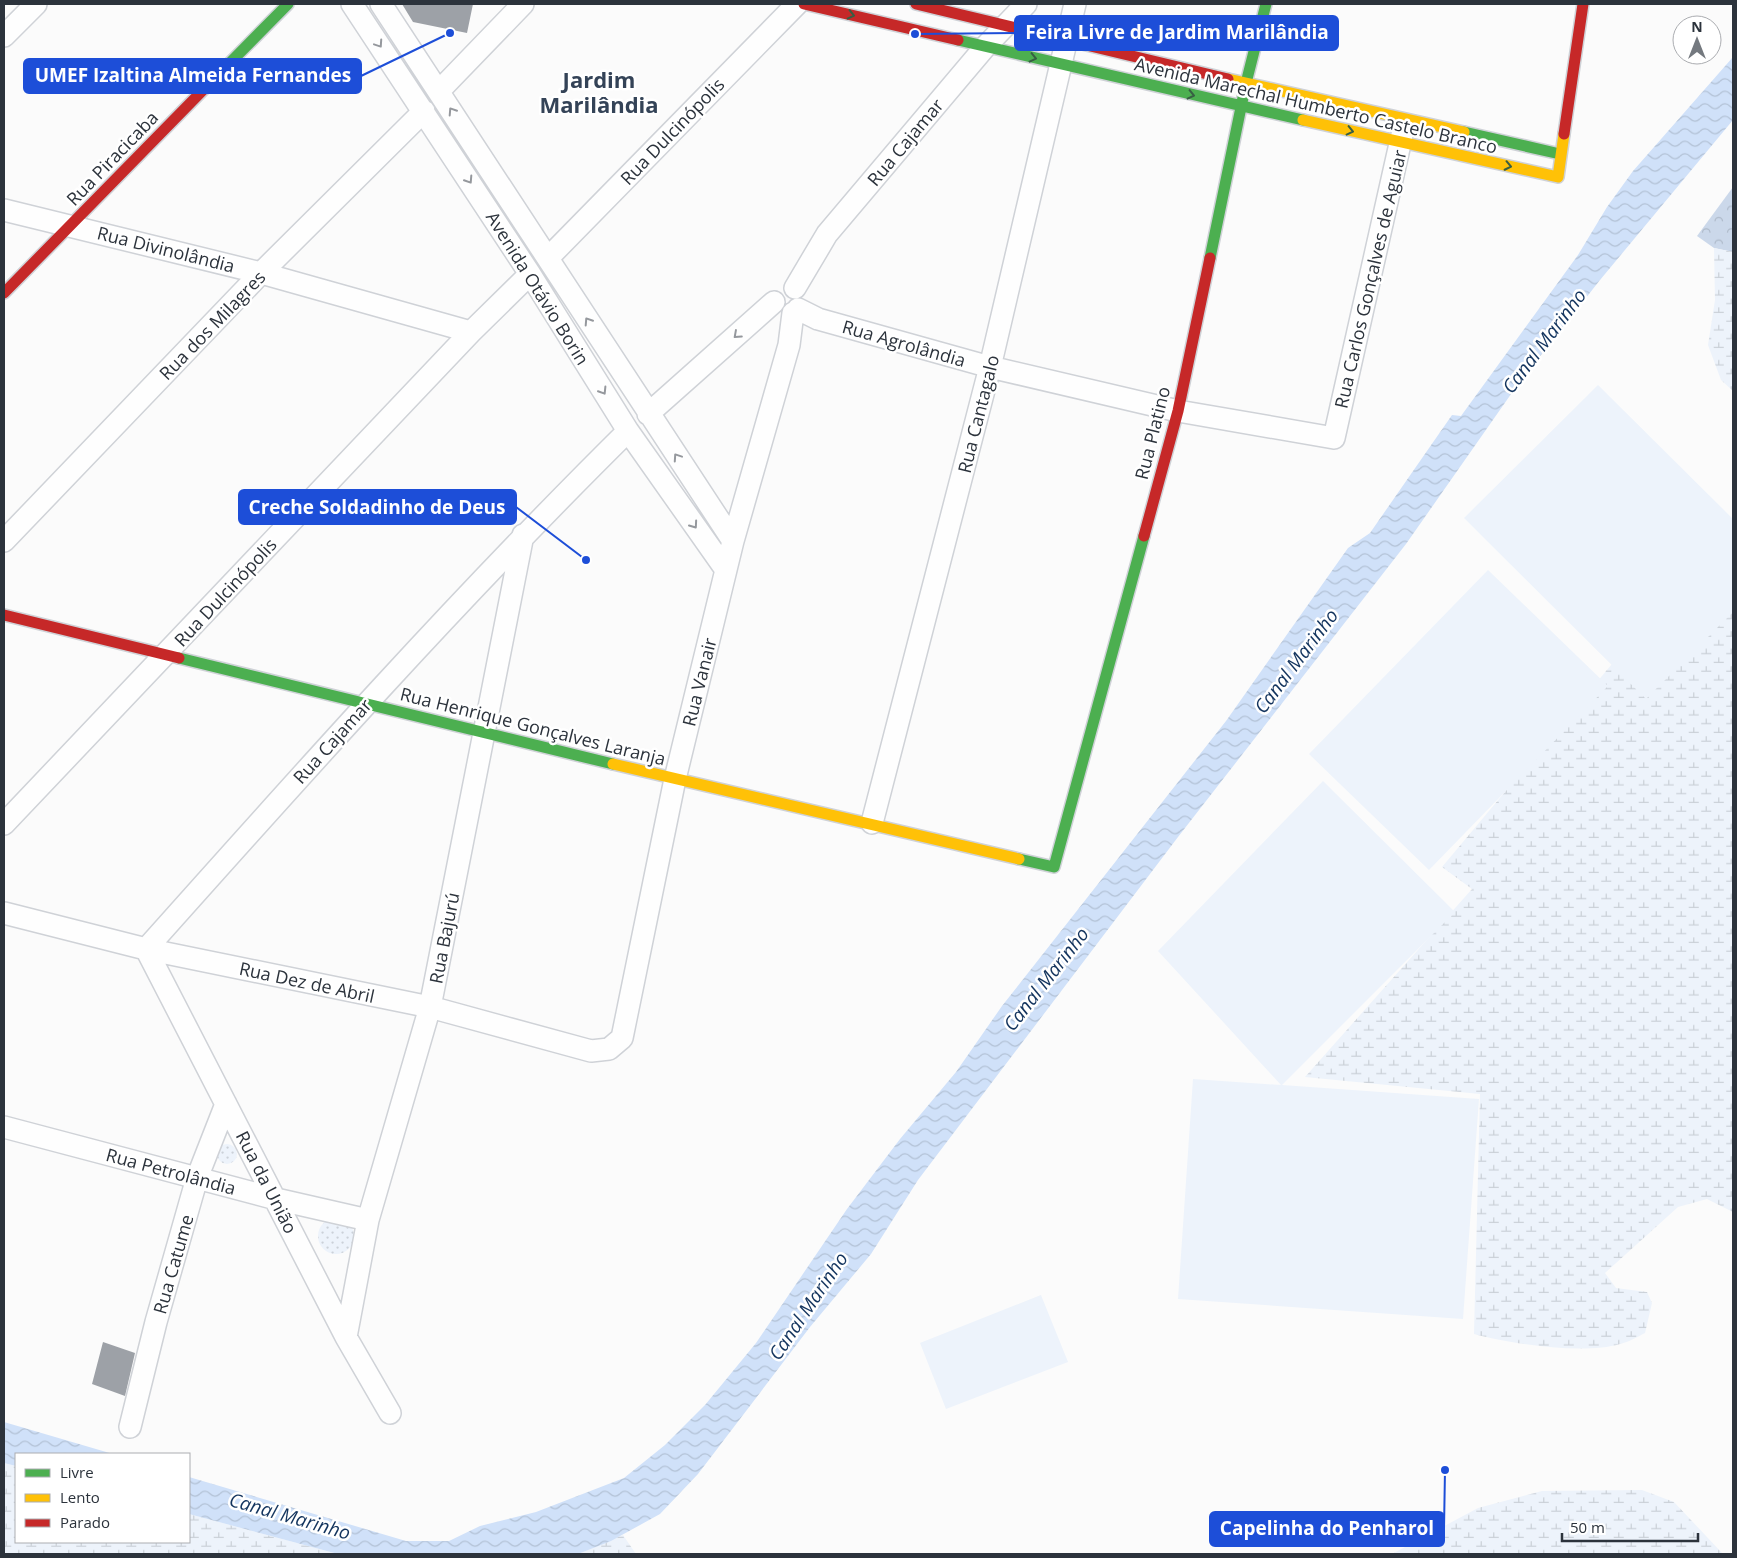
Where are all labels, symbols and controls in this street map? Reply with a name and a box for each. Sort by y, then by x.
one-way arrow [847,9,855,20]
north arrow [1672,15,1722,65]
callout: Feira Livre de Jardim Marilândia [1015,16,1338,50]
text: N [1691,17,1703,36]
text: Feira Livre de Jardim Marilândia [1025,19,1329,45]
one-way arrow [373,39,382,48]
one-way arrow [1028,52,1037,63]
street label: Avenida Marechal Humberto Castelo Branco [1132,52,1500,158]
callout: UMEF Izaltina Almeida Fernandes [24,59,361,93]
text: UMEF Izaltina Almeida Fernandes [35,62,351,88]
district label: Jardim Marilândia [539,64,659,119]
street label: Rua Dulcinópolis [615,72,729,190]
one-way arrow [1187,89,1196,100]
street label: Rua Cajamar [862,93,949,191]
street label: Rua Piracicaba [61,106,163,210]
one-way arrow [449,107,459,116]
one-way arrow [1345,125,1354,136]
street label: Rua Carlos Gonçalves de Aguiar [1329,147,1412,411]
one-way arrow [1504,160,1513,171]
one-way arrow [462,175,472,184]
street label: Avenida Otávio Borin [481,207,595,369]
street label: Rua Divinolândia [95,220,237,278]
street label: Rua dos Milagres [154,265,270,385]
water label: Canal Marinho [1496,283,1592,399]
street label: Rua Agrolândia [840,314,968,372]
one-way arrow [585,317,594,327]
one-way arrow [734,329,743,338]
street label: Rua Cantagalo [952,353,1004,475]
street label: Rua Platino [1129,384,1175,482]
one-way arrow [597,385,606,394]
one-way arrow [674,453,683,463]
callout: Creche Soldadinho de Deus [239,490,516,524]
text: Creche Soldadinho de Deus [249,494,505,520]
one-way arrow [688,519,697,529]
street label: Rua Dulcinópolis [168,533,282,651]
water label: Canal Marinho [1248,603,1344,719]
street label: Rua Vanair [676,635,722,729]
street label: Rua Henrique Gonçalves Laranja [398,681,668,771]
street label: Rua Cajamar [287,693,377,789]
street label: Rua Bajurú [423,890,465,986]
water label: Canal Marinho [997,922,1095,1036]
street label: Rua Dez de Abril [237,956,377,1008]
street label: Rua da União [231,1127,303,1237]
street label: Rua Petrolândia [103,1142,239,1200]
street label: Rua Catume [147,1211,199,1317]
water label: Canal Marinho [762,1247,854,1365]
legend [15,1453,190,1543]
text: Livre [60,1462,94,1482]
water label: Canal Marinho [226,1486,354,1546]
text: Lento [60,1487,100,1507]
scale bar [1562,1510,1698,1542]
text: Parado [60,1512,110,1532]
callout: Capelinha do Penharol [1210,1512,1444,1546]
text: Capelinha do Penharol [1220,1515,1434,1541]
text: 50 m [1570,1517,1605,1537]

